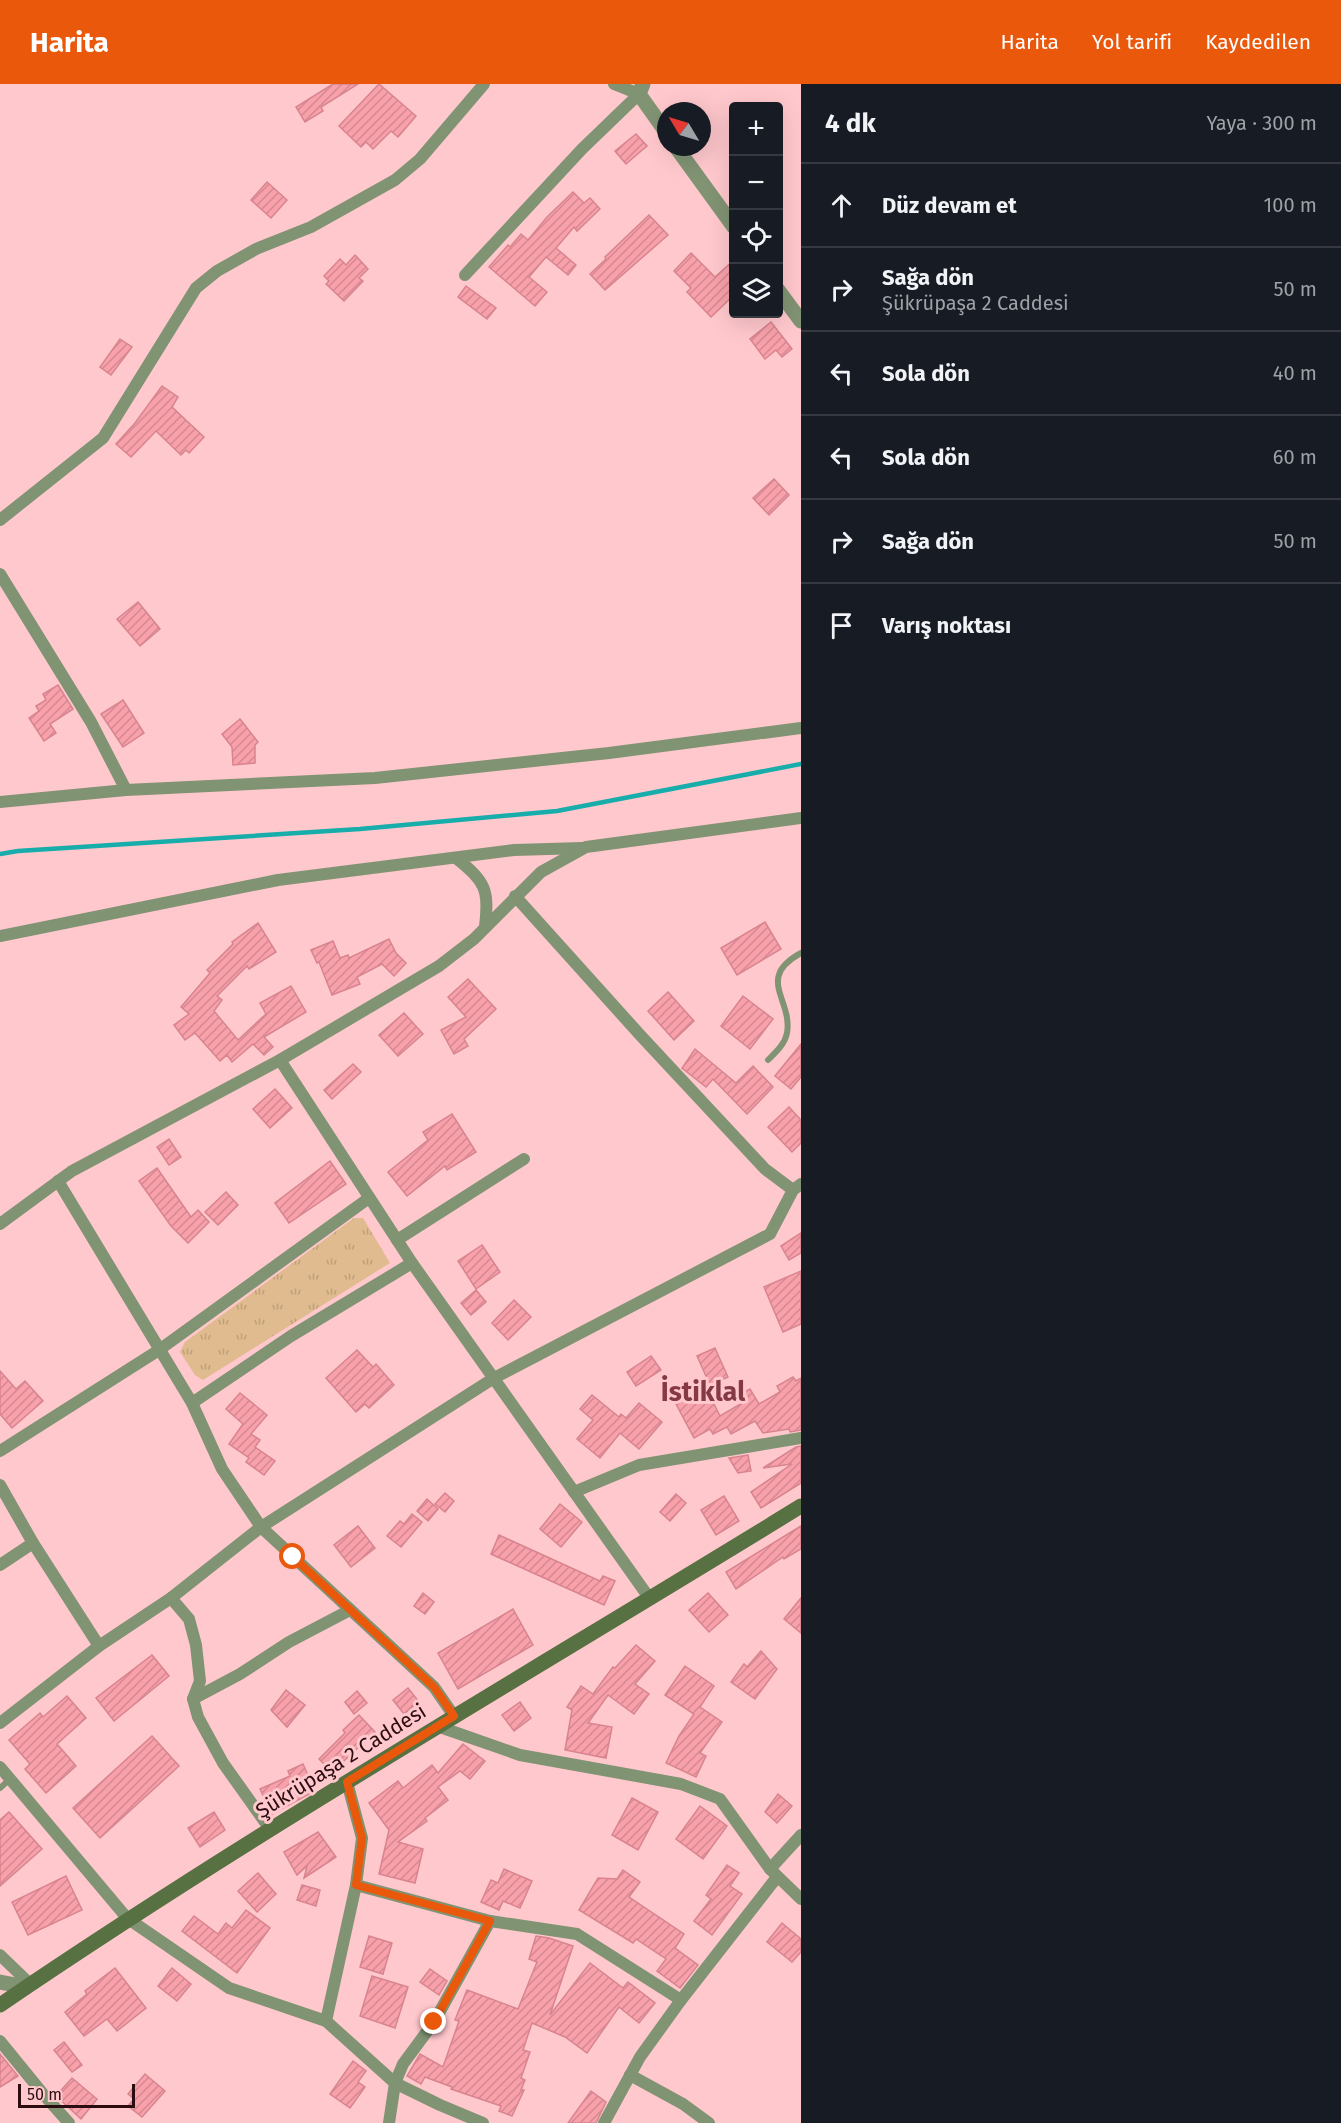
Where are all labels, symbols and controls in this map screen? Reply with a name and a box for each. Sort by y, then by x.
text: Harita [30,26,109,59]
text: Harita [1000,29,1059,55]
text: Yol tarifi [1092,29,1172,55]
text: Kaydedilen [1205,29,1311,55]
north arrow [657,102,711,156]
map controls [729,102,783,318]
button: + [729,102,783,156]
text: 4 dk [825,108,876,139]
text: Yaya · 300 m [1206,111,1317,135]
button: − [729,156,783,210]
icon: ahead [825,189,858,222]
text: Düz devam et [882,192,1017,219]
text: 100 m [1264,193,1317,217]
button: locate [729,210,783,264]
button: layers [729,264,783,318]
text: Sağa dön [882,264,974,291]
icon: right [825,273,858,306]
text: 50 m [1273,277,1317,301]
text: Şükrüpaşa 2 Caddesi [882,291,1069,315]
icon: left [825,357,858,390]
text: Sola dön [882,360,970,387]
text: 40 m [1273,361,1317,385]
icon: left [825,441,858,474]
text: Sola dön [882,444,970,471]
text: 60 m [1273,445,1317,469]
icon: right [825,525,858,558]
text: Sağa dön [882,528,974,555]
text: 50 m [1273,529,1317,553]
icon: arrive [825,609,858,642]
text: Varış noktası [882,612,1011,639]
district label: İstiklal [661,1375,746,1408]
route start [279,1543,305,1569]
street label: Şükrüpaşa 2 Caddesi [251,1698,431,1824]
route end [420,2008,446,2034]
scale bar [18,2081,135,2108]
text: 50 m [27,2085,62,2104]

